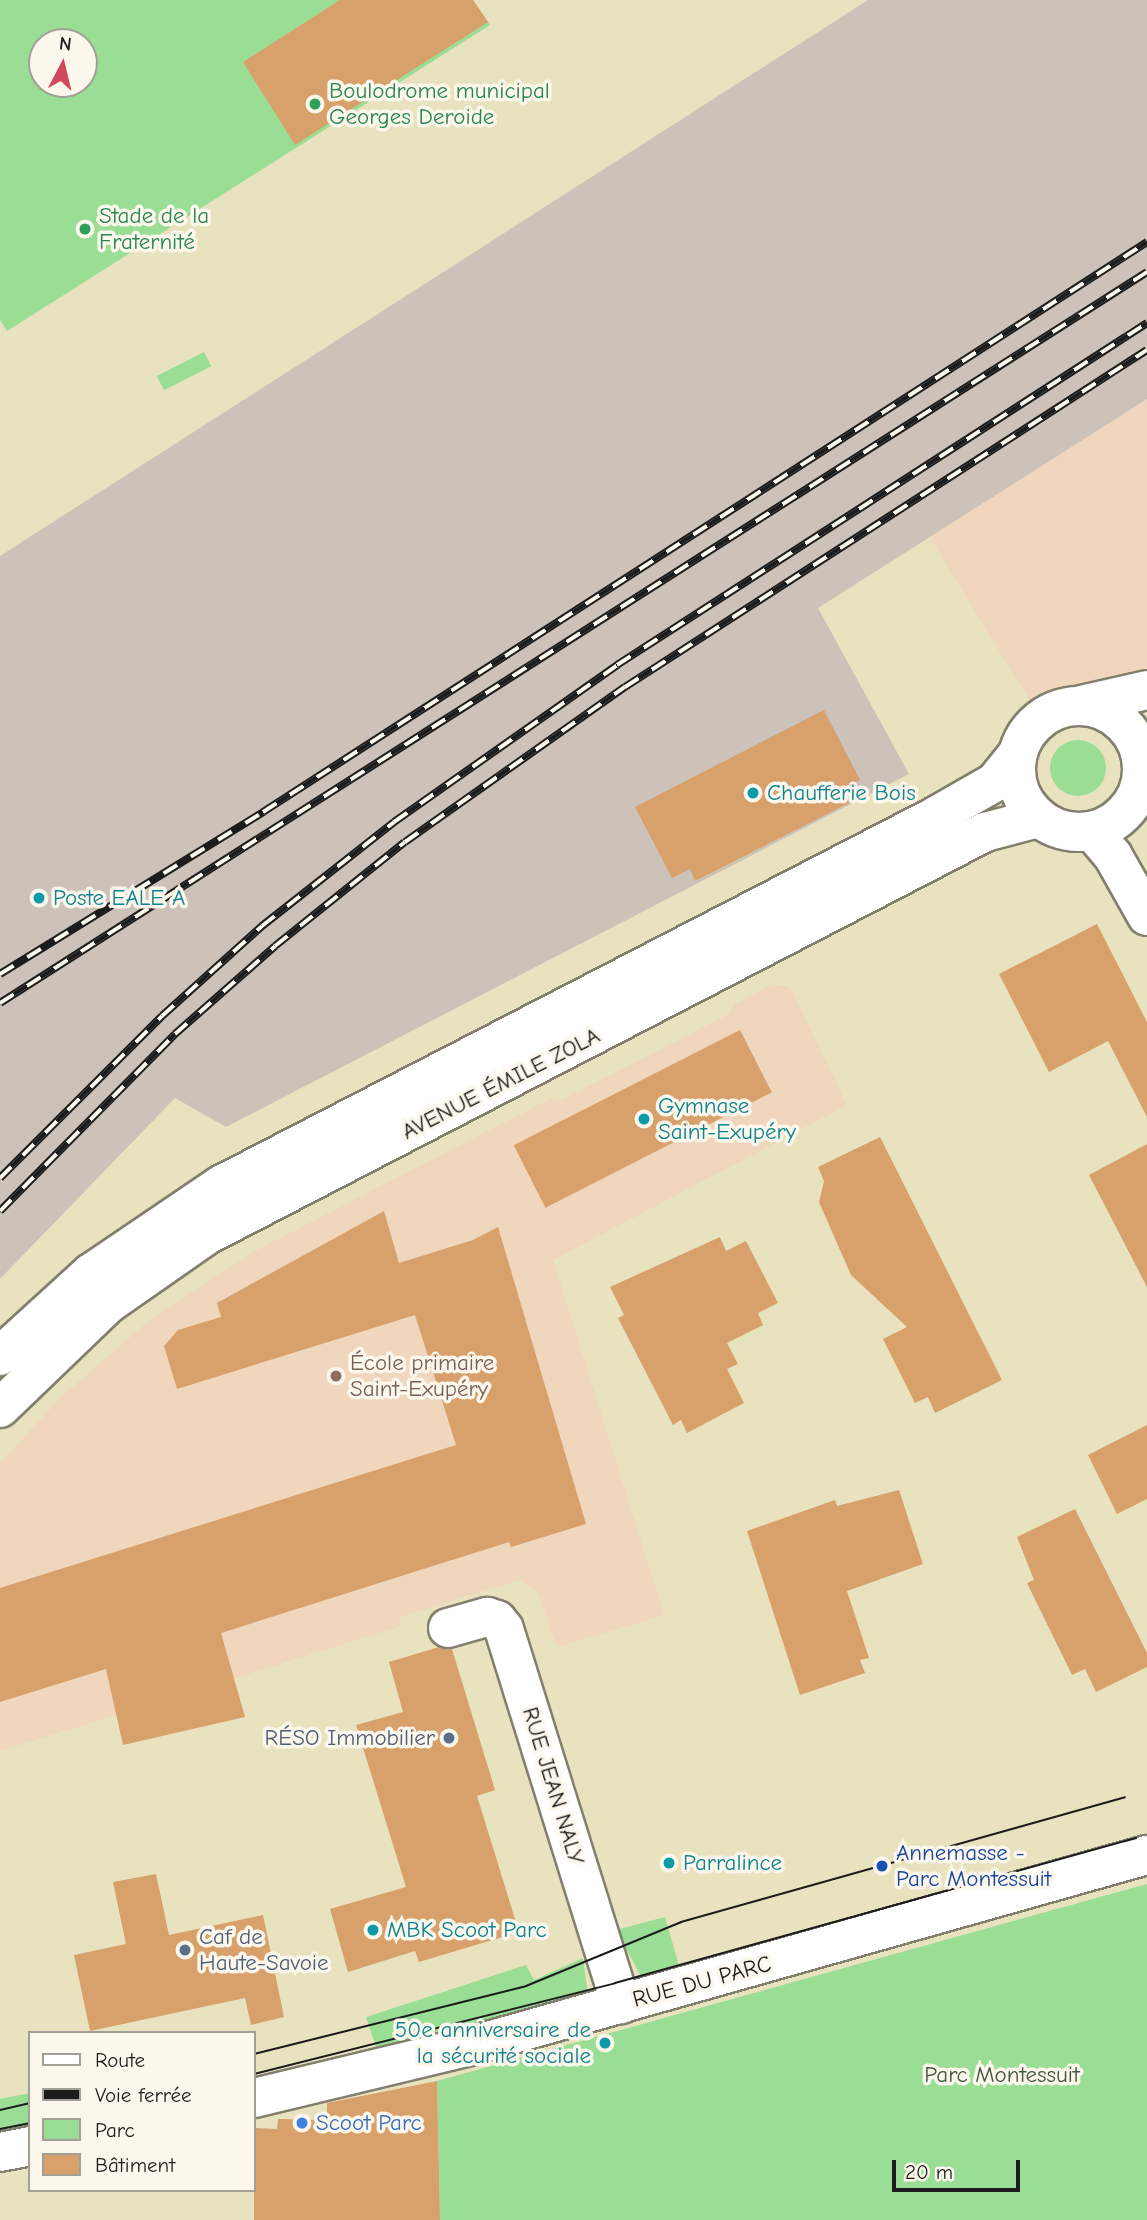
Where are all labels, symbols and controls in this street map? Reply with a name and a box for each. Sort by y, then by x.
north arrow [28,28,98,98]
text: N [58,32,73,56]
place label: Boulodrome municipal Georges Deroide [329,77,550,131]
marker: Boulodrome municipal Georges Deroide [307,96,323,112]
place label: Stade de la Fraternité [99,202,209,256]
marker: Stade de la Fraternité [77,221,93,237]
place label: Chaufferie Bois [767,779,916,807]
marker: Chaufferie Bois [745,785,761,801]
place label: Poste EALE A [53,884,185,912]
marker: Poste EALE A [31,890,47,906]
street label: AVENUE ÉMILE ZOLA [397,1022,605,1146]
place label: Gymnase Saint-Exupéry [658,1092,796,1146]
marker: Gymnase Saint-Exupéry [636,1111,652,1127]
place label: École primaire Saint-Exupéry [350,1349,494,1403]
marker: École primaire Saint-Exupéry [328,1368,344,1384]
street label: RUE JEAN NALY [516,1704,590,1868]
place label: RÉSO Immobilier [265,1724,435,1752]
marker: RÉSO Immobilier [441,1730,457,1746]
place label: Annemasse - Parc Montessuit [896,1839,1051,1893]
place label: Parralince [683,1849,782,1877]
marker: Parralince [661,1855,677,1871]
marker: Annemasse - Parc Montessuit [874,1858,890,1874]
place label: MBK Scoot Parc [387,1916,547,1944]
marker: MBK Scoot Parc [365,1922,381,1938]
place label: Caf de Haute-Savoie [199,1923,329,1977]
marker: Caf de Haute-Savoie [177,1942,193,1958]
street label: RUE DU PARC [630,1950,774,2014]
place label: 50e anniversaire de la sécurité sociale [395,2016,591,2070]
legend [28,2031,256,2192]
marker: 50e anniversaire de la sécurité sociale [597,2035,613,2051]
text: Route [95,2048,145,2072]
park label: Parc Montessuit [924,2061,1080,2089]
text: Voie ferrée [95,2083,192,2107]
place label: Scoot Parc [316,2109,421,2137]
marker: Scoot Parc [294,2115,310,2131]
text: Parc [95,2118,135,2142]
scale bar [895,2146,1023,2190]
text: Bâtiment [95,2153,175,2177]
text: 20 m [905,2160,953,2184]

